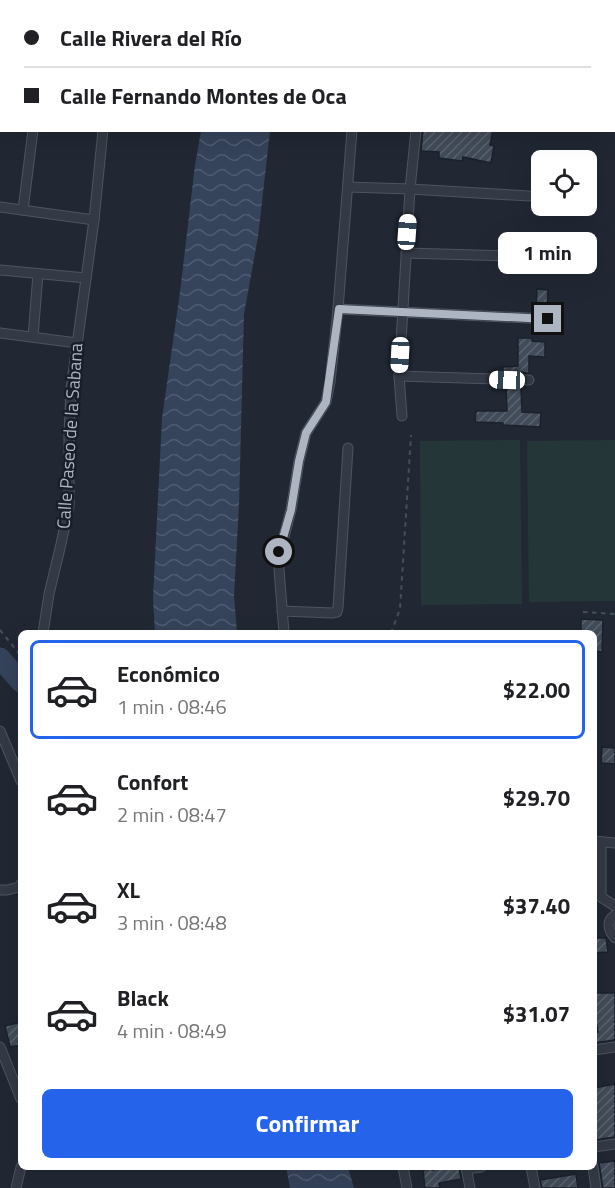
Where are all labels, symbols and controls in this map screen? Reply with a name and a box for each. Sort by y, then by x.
text: Calle Rivera del Río [60,21,242,55]
text: Calle Fernando Montes de Oca [60,79,347,113]
map controls [531,150,597,216]
button: locate [531,150,597,216]
car [397,213,417,251]
callout: 1 min [498,232,598,274]
text: 1 min [523,237,572,268]
route end [534,305,561,332]
car [390,337,410,373]
street label: Calle Paseo de la Sabana [50,342,89,530]
car [489,370,525,390]
route start [265,538,292,565]
text: Económico [117,657,220,691]
icon: car [45,663,99,717]
text: $22.00 [503,673,570,707]
text: 1 min · 08:46 [117,691,227,722]
text: Confort [117,765,188,799]
icon: car [45,771,99,825]
text: $29.70 [503,781,570,815]
text: 2 min · 08:47 [117,799,227,830]
text: XL [117,873,140,907]
icon: car [45,879,99,933]
text: $37.40 [503,889,570,923]
text: 3 min · 08:48 [117,907,227,938]
text: Black [117,981,169,1015]
icon: car [45,987,99,1041]
text: $31.07 [503,997,570,1031]
text: 4 min · 08:49 [117,1015,227,1046]
button: Confirmar [42,1089,573,1158]

